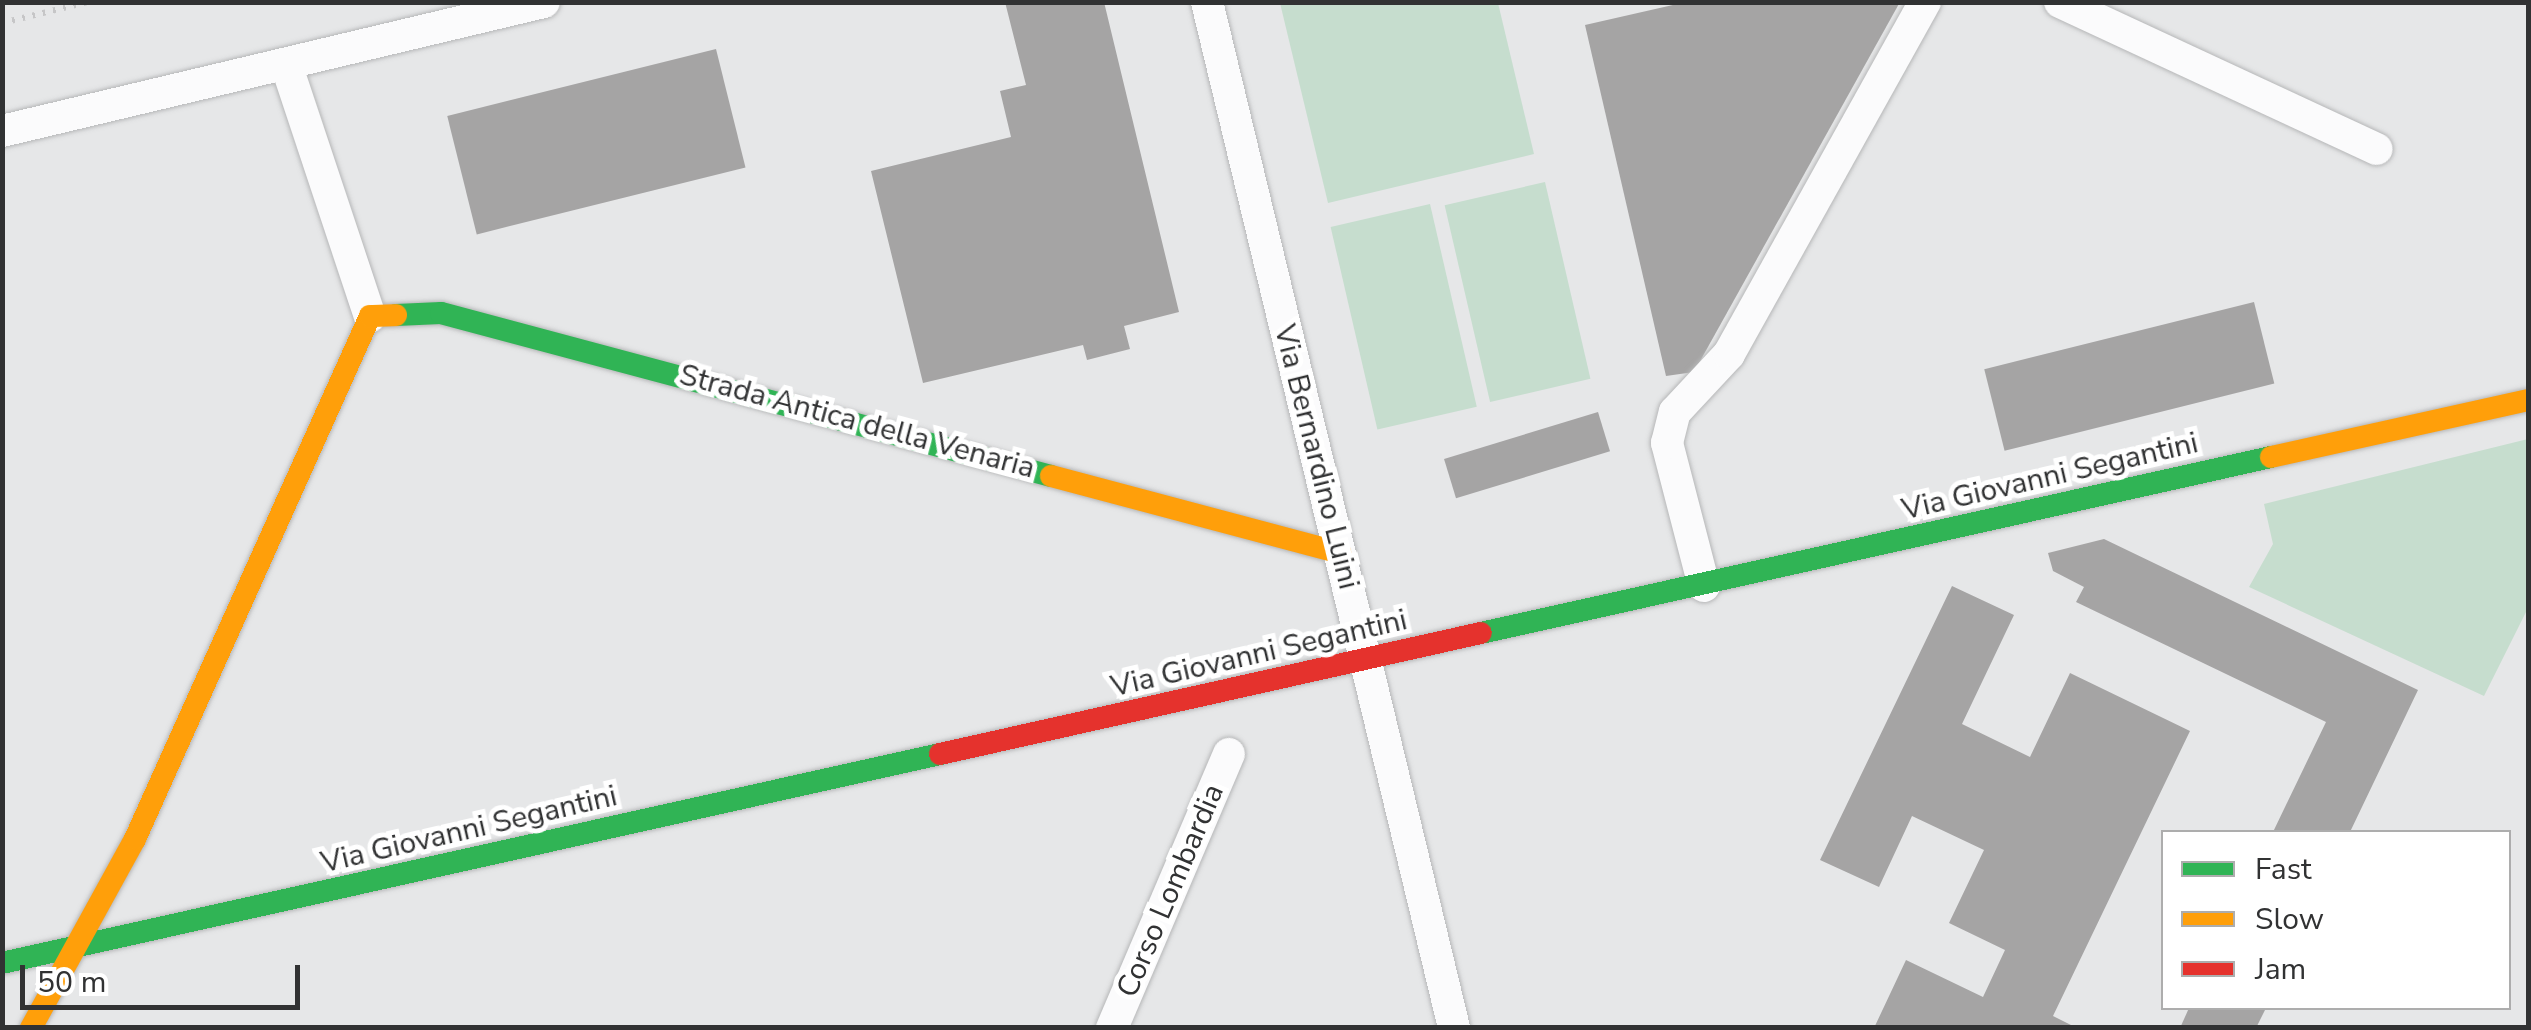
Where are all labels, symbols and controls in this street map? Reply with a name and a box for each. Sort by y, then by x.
street label: Via Bernardino Luini [1266,321,1366,593]
street label: Strada Antica della Venaria [675,357,1039,487]
street label: Via Giovanni Segantini [1899,425,2201,529]
street label: Via Giovanni Segantini [1108,602,1410,706]
street label: Via Giovanni Segantini [318,778,620,882]
street label: Corso Lombardia [1110,779,1232,1003]
legend [2161,830,2511,1010]
text: Fast [2255,849,2312,890]
text: Slow [2255,899,2324,940]
scale bar [25,945,305,1007]
text: Jam [2255,949,2306,990]
text: 50 m [37,962,106,1003]

